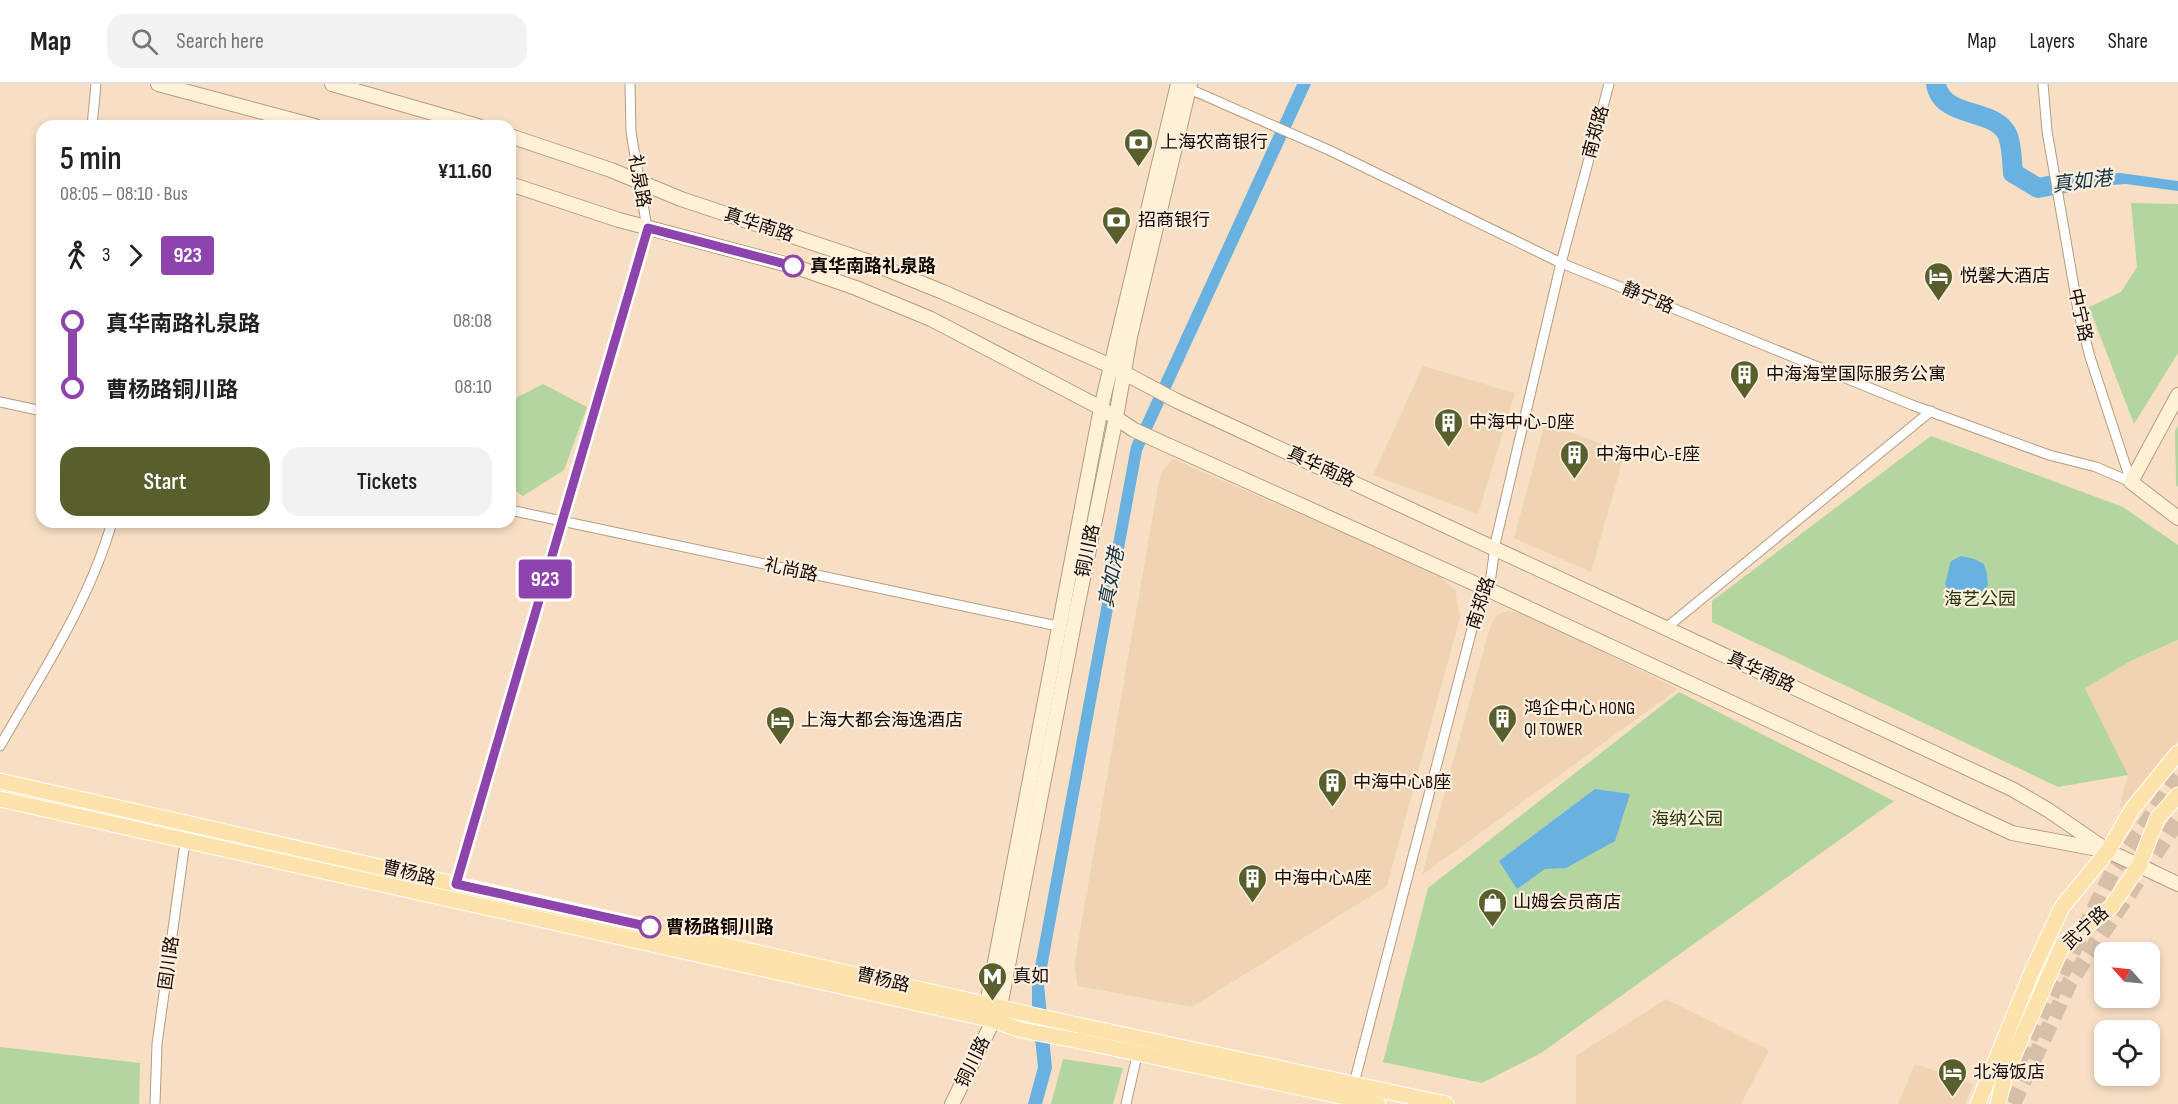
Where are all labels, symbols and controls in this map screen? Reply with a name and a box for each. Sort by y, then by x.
search box [107,14,527,68]
text: Map [30,25,71,58]
icon: search [128,25,161,58]
text: Search here [176,28,264,55]
text: Map [1967,29,1996,54]
text: Layers [2029,29,2075,54]
text: Share [2108,29,2148,54]
street label: 南郑路 [1579,103,1613,161]
bank icon: 上海农商银行 [1123,126,1155,168]
place label: 上海农商银行 [1160,132,1268,153]
text: 5 min [60,139,122,179]
street label: 礼泉路 [624,153,654,209]
text: ¥11.60 [438,158,492,185]
water label: 真如港 [2051,166,2116,198]
text: 08:05 – 08:10 · Bus [60,182,188,206]
street label: 真华南路 [722,204,796,246]
bank icon: 招商银行 [1101,204,1133,246]
place label: 招商银行 [1138,210,1210,231]
icon: walk [60,239,93,272]
icon: forward [119,239,152,272]
text: 3 [102,243,110,267]
text: 923 [173,243,202,268]
marker: 真华南路礼泉路 [782,255,804,277]
place label: 真华南路礼泉路 [810,256,936,277]
hotel icon: 悦馨大酒店 [1923,260,1955,302]
place label: 悦馨大酒店 [1960,266,2050,287]
street label: 静宁路 [1619,278,1677,318]
street label: 中宁路 [2064,286,2096,344]
text: 08:08 [453,309,492,333]
text: 真华南路礼泉路 [106,311,260,338]
building icon: 中海海堂国际服务公寓 [1729,358,1761,400]
place label: 中海海堂国际服务公寓 [1766,364,1946,385]
text: 08:10 [455,375,492,399]
text: 曹杨路铜川路 [106,377,238,404]
building icon: 中海中心-D座 [1432,406,1464,448]
place label: 中海中心-D座 [1469,412,1574,433]
building icon: 中海中心-E座 [1559,438,1591,480]
street label: 真华南路 [1284,442,1358,492]
place label: 中海中心-E座 [1596,444,1700,465]
button: Start [60,447,270,516]
button: Tickets [282,447,492,516]
street label: 铜川路 [1072,522,1104,580]
water label: 真如港 [1094,543,1130,610]
street label: 礼尚路 [762,554,820,586]
line badge: 923 [510,560,580,598]
text: 923 [531,567,559,592]
street label: 南郑路 [1463,574,1499,632]
park label: 海艺公园 [1944,589,2016,610]
street label: 真华南路 [1724,647,1798,697]
place label: 鸿企中心 HONG QI TOWER [1524,698,1635,740]
building icon: 鸿企中心 HONG QI TOWER [1487,702,1519,744]
hotel icon: 上海大都会海逸酒店 [764,704,796,746]
place label: 上海大都会海逸酒店 [801,710,963,731]
building icon: 中海中心B座 [1316,766,1348,808]
place label: 中海中心B座 [1353,772,1451,793]
park label: 海纳公园 [1651,809,1723,830]
street label: 曹杨路 [380,857,438,889]
building icon: 中海中心A座 [1237,862,1269,904]
place label: 中海中心A座 [1274,868,1372,889]
shop icon: 山姆会员商店 [1476,886,1508,928]
place label: 山姆会员商店 [1513,892,1621,913]
street label: 武宁路 [2059,902,2113,954]
marker: 曹杨路铜川路 [639,916,661,938]
place label: 曹杨路铜川路 [666,917,774,938]
street label: 固川路 [155,935,183,991]
north arrow [2094,942,2160,1008]
map controls [2094,942,2160,1086]
metro station icon: 真如 [976,960,1008,1002]
street label: 曹杨路 [854,964,912,996]
place label: 真如 [1013,966,1049,987]
button: locate [2094,1020,2160,1086]
street label: 铜川路 [952,1033,994,1091]
hotel icon: 北海饭店 [1936,1056,1968,1098]
place label: 北海饭店 [1973,1062,2045,1083]

